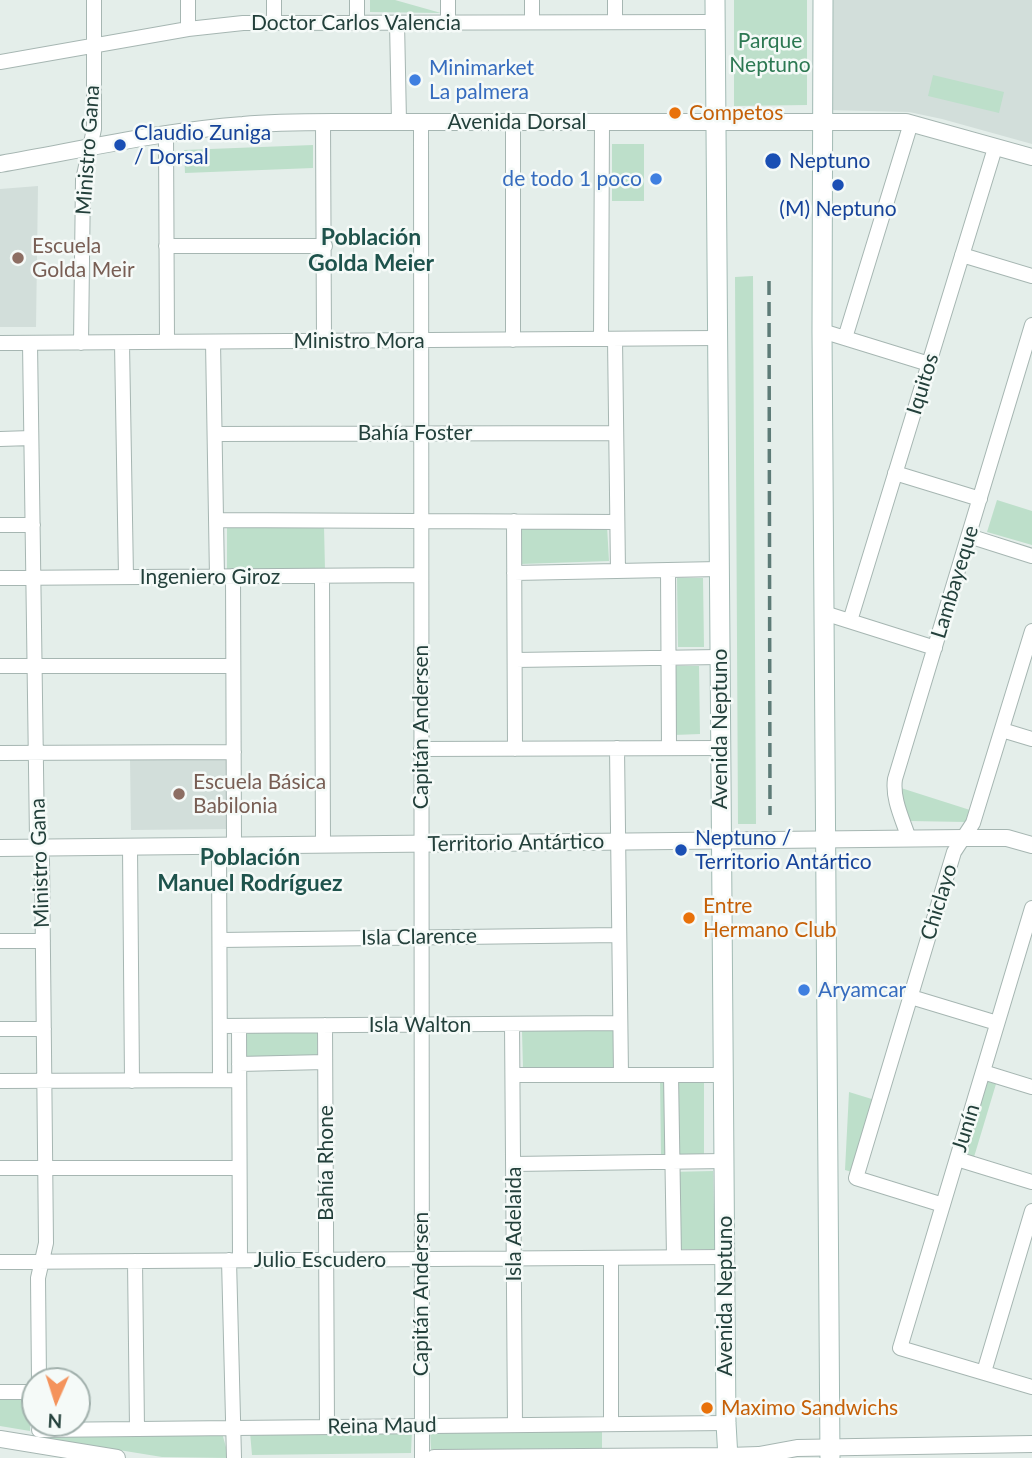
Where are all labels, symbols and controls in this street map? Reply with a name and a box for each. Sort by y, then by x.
street label: Doctor Carlos Valencia [251,10,461,36]
park label: Parque Neptuno [729,28,811,78]
place label: Minimarket La palmera [429,55,534,105]
marker: Minimarket La palmera [407,72,423,88]
street label: Ministro Gana [71,84,105,216]
place label: Competos [689,100,783,126]
marker: Competos [667,105,683,121]
street label: Avenida Dorsal [447,109,587,135]
place label: Claudio Zuniga / Dorsal [134,120,271,170]
marker: Claudio Zuniga / Dorsal [112,137,128,153]
place label: Neptuno [789,148,870,174]
marker: Neptuno [763,151,783,171]
place label: de todo 1 poco [502,166,642,192]
marker: de todo 1 poco [648,171,664,187]
marker: (M) Neptuno [830,177,846,193]
place label: (M) Neptuno [779,196,897,222]
district label: Población Golda Meier [308,224,434,278]
place label: Escuela Golda Meir [32,233,135,283]
marker: Escuela Golda Meir [10,250,26,266]
street label: Ministro Mora [293,328,425,354]
street label: Iquitos [902,350,944,418]
street label: Bahía Foster [358,420,472,446]
street label: Lambayeque [926,523,984,641]
street label: Ingeniero Giroz [140,564,280,590]
street label: Capitán Andersen [408,645,434,809]
street label: Avenida Neptuno [707,649,733,809]
place label: Escuela Básica Babilonia [193,769,326,819]
marker: Escuela Básica Babilonia [171,786,187,802]
street label: Ministro Gana [25,798,55,928]
place label: Neptuno / Territorio Antártico [695,825,872,875]
street label: Territorio Antártico [427,829,605,857]
marker: Neptuno / Territorio Antártico [673,842,689,858]
district label: Población Manuel Rodríguez [157,844,343,898]
street label: Chiclayo [915,861,963,943]
place label: Entre Hermano Club [703,893,837,943]
marker: Entre Hermano Club [681,910,697,926]
street label: Isla Clarence [361,923,477,951]
place label: Aryamcar [818,977,906,1003]
marker: Aryamcar [796,982,812,998]
street label: Isla Walton [369,1012,471,1038]
street label: Junín [947,1101,985,1155]
street label: Bahía Rhone [313,1105,339,1221]
street label: Isla Adelaida [501,1167,527,1281]
street label: Capitán Andersen [408,1212,434,1376]
street label: Avenida Neptuno [712,1216,738,1376]
street label: Julio Escudero [254,1247,386,1273]
north arrow [21,1367,91,1437]
place label: Maximo Sandwichs [721,1395,898,1421]
marker: Maximo Sandwichs [699,1400,715,1416]
text: N [47,1410,63,1433]
street label: Reina Maud [327,1412,437,1440]

